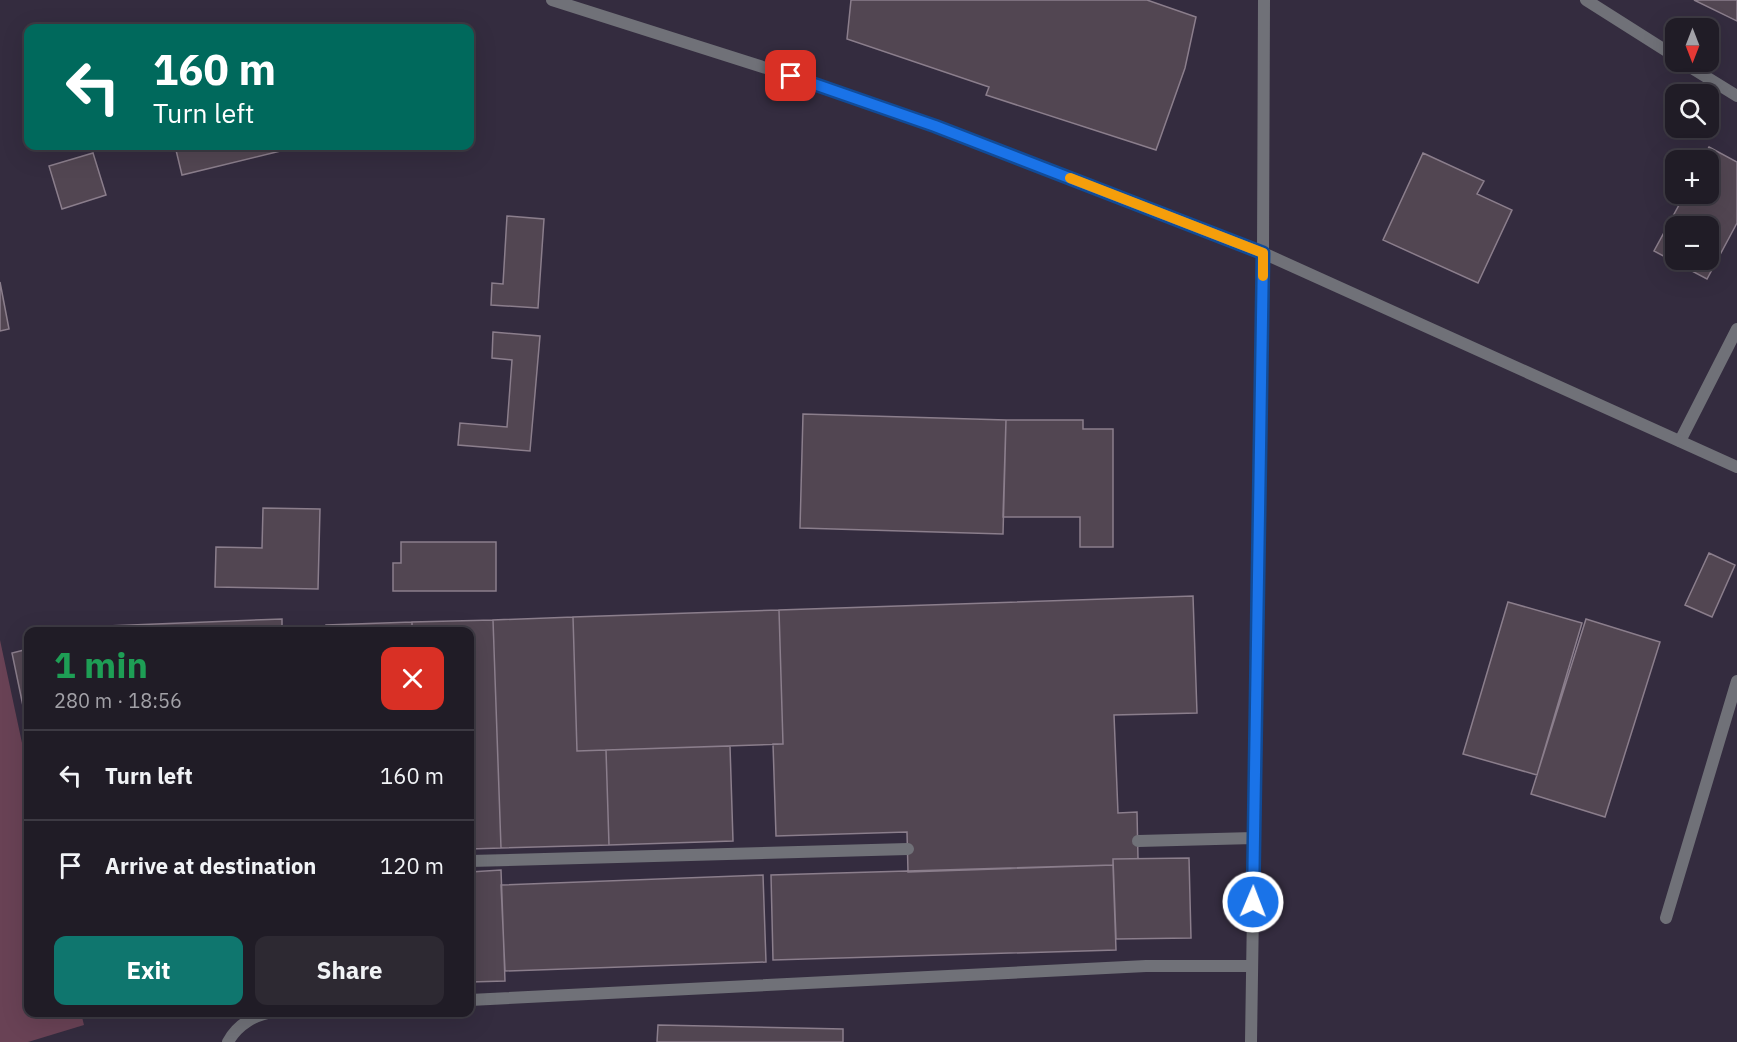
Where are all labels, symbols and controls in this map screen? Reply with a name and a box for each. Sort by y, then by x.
north arrow [1665,18,1719,72]
map controls [1665,18,1719,270]
text: 160 m [153,42,276,97]
icon: left [54,48,132,126]
pin [765,50,816,101]
icon: arrive [774,59,807,92]
button: search [1665,84,1719,138]
text: Turn left [153,95,254,130]
button: + [1665,150,1719,204]
button: − [1665,216,1719,270]
text: 1 min [54,641,148,688]
button: close [381,647,444,710]
text: 280 m · 18:56 [54,687,182,714]
icon: left [54,759,87,792]
text: Turn left [105,761,193,790]
text: 160 m [380,761,444,790]
icon: arrive [54,849,87,882]
text: Arrive at destination [105,851,316,880]
text: 120 m [380,851,444,880]
position arrow [1221,870,1285,934]
button: Exit [54,936,243,1005]
button: Share [255,936,444,1005]

